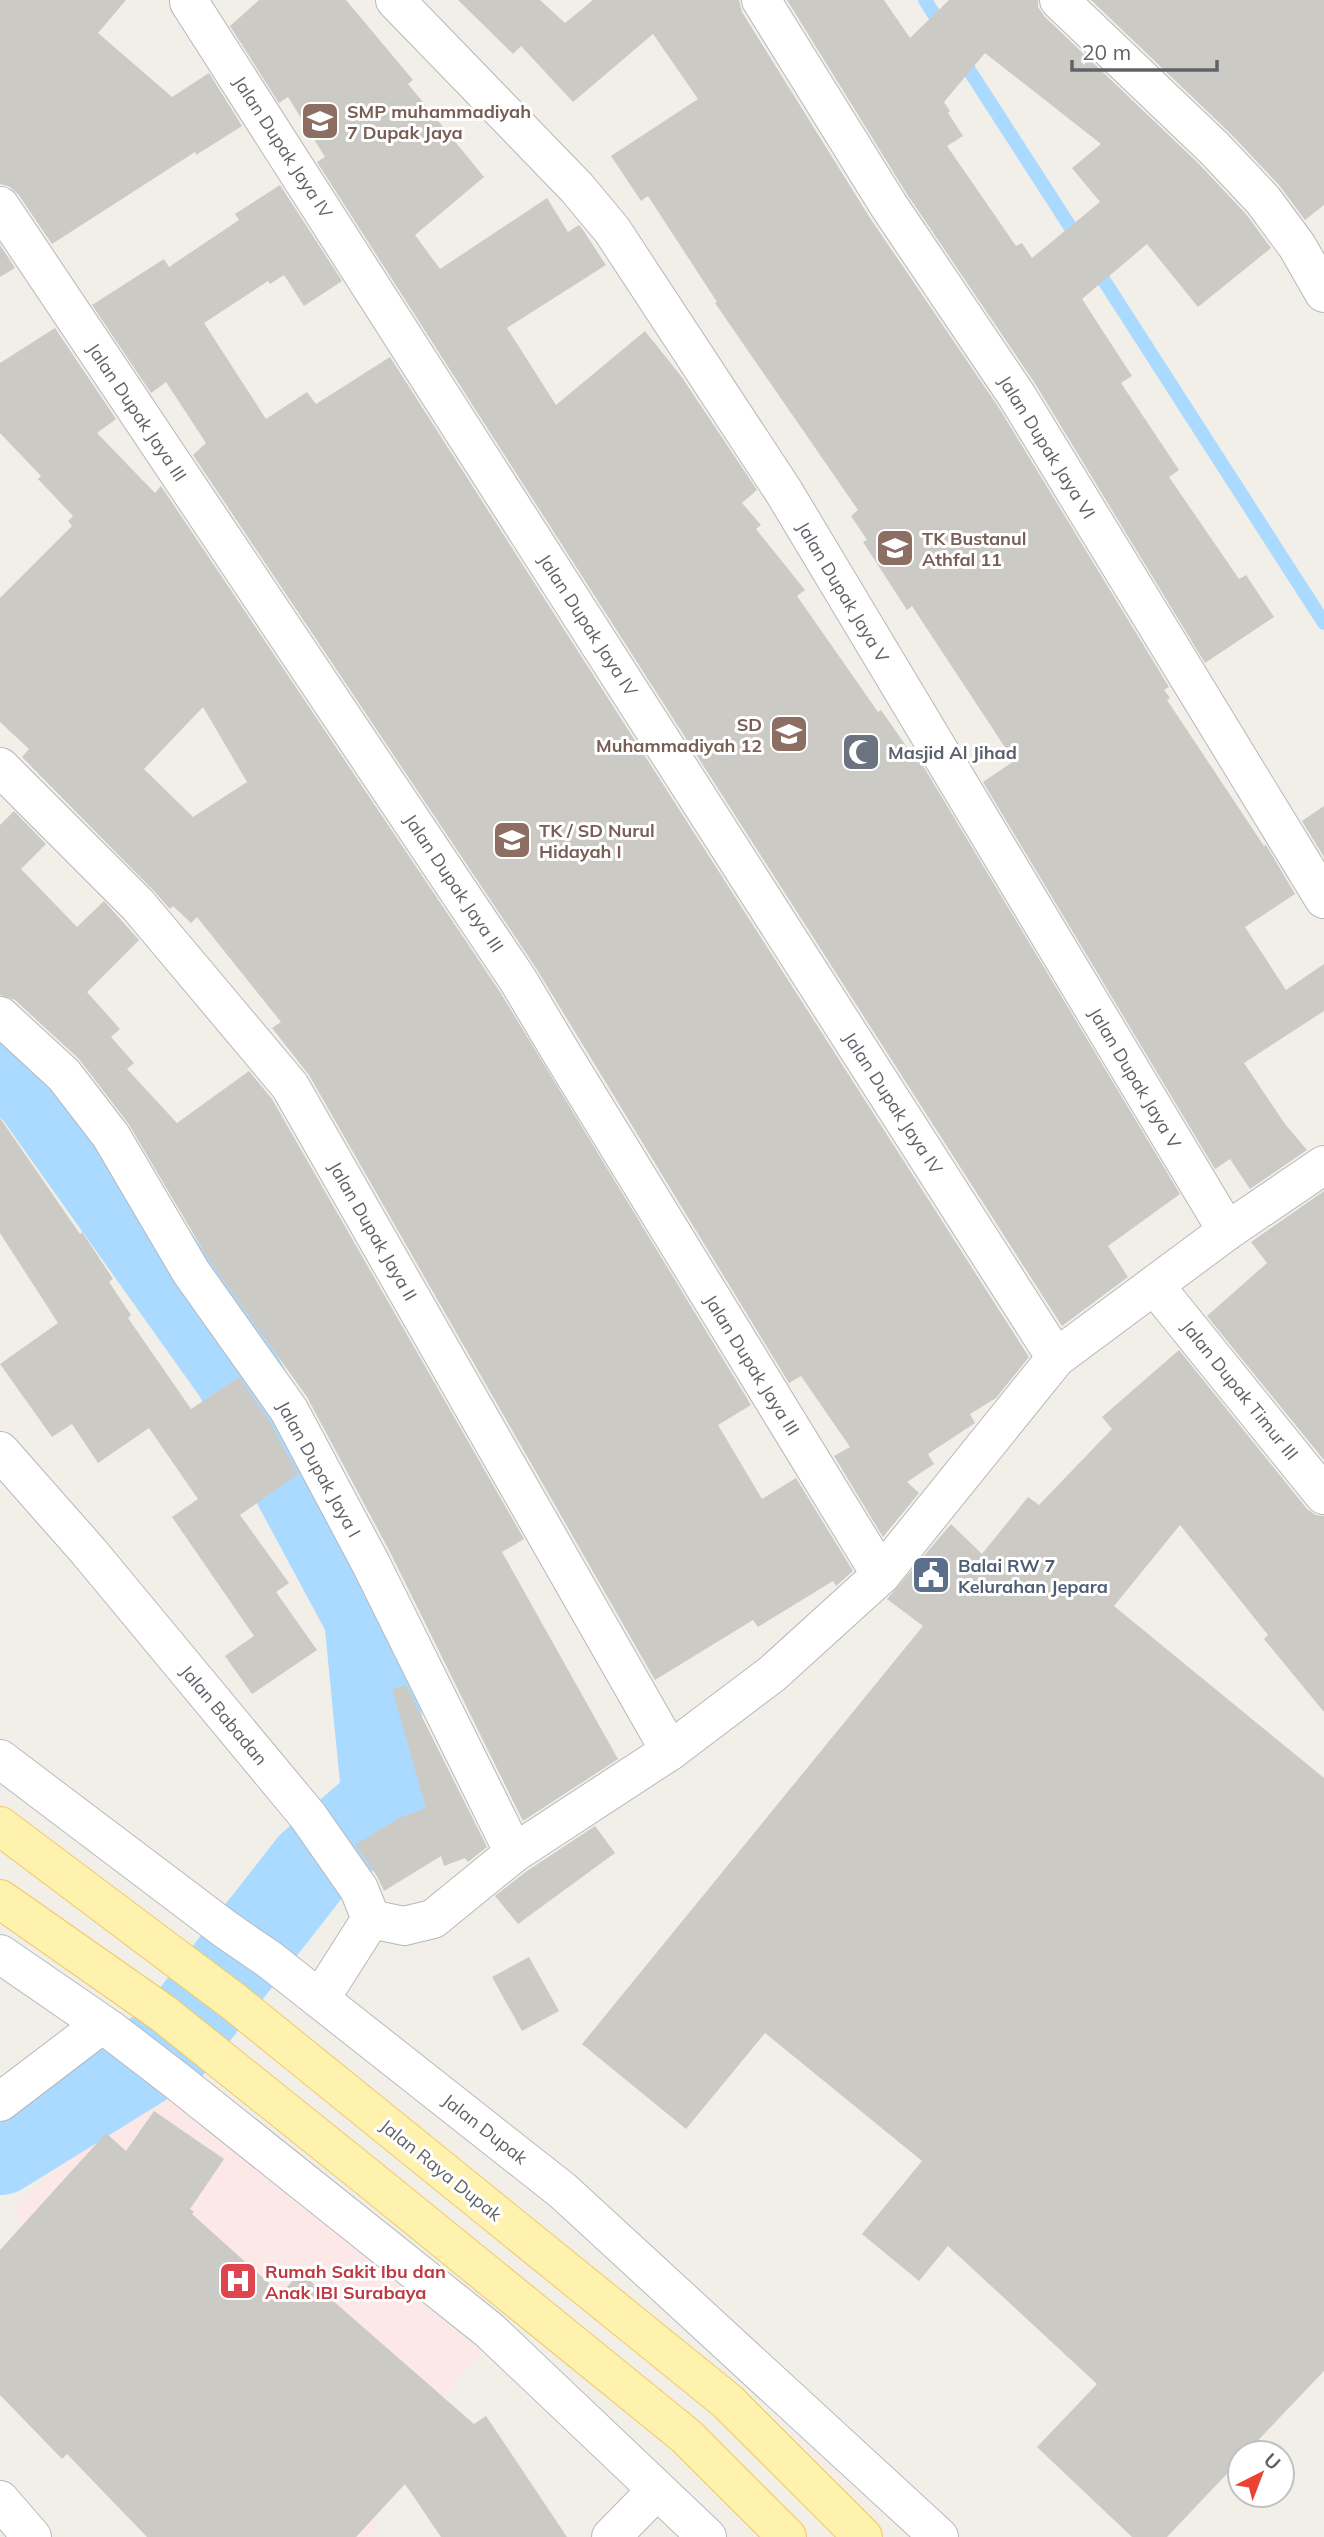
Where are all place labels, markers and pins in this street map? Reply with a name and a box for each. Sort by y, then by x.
school or university icon: SMP muhammadiyah 7 Dupak Jaya [299,100,341,142]
place label: SMP muhammadiyah 7 Dupak Jaya [347,100,531,144]
school or university icon: TK Bustanul Athfal 11 [874,527,916,569]
place label: TK Bustanul Athfal 11 [922,527,1026,571]
place label: SD Muhammadiyah 12 [596,713,762,757]
school or university icon: SD Muhammadiyah 12 [768,713,810,755]
mosque icon: Masjid Al Jihad [840,731,882,773]
place label: Masjid Al Jihad [888,741,1017,764]
school or university icon: TK / SD Nurul Hidayah I [491,819,533,861]
place label: TK / SD Nurul Hidayah I [539,819,655,863]
public building icon: Balai RW 7 Kelurahan Jepara [910,1554,952,1596]
place label: Balai RW 7 Kelurahan Jepara [958,1554,1108,1598]
hospital icon: Rumah Sakit Ibu dan Anak IBI Surabaya [217,2260,259,2302]
place label: Rumah Sakit Ibu dan Anak IBI Surabaya [265,2260,446,2304]

